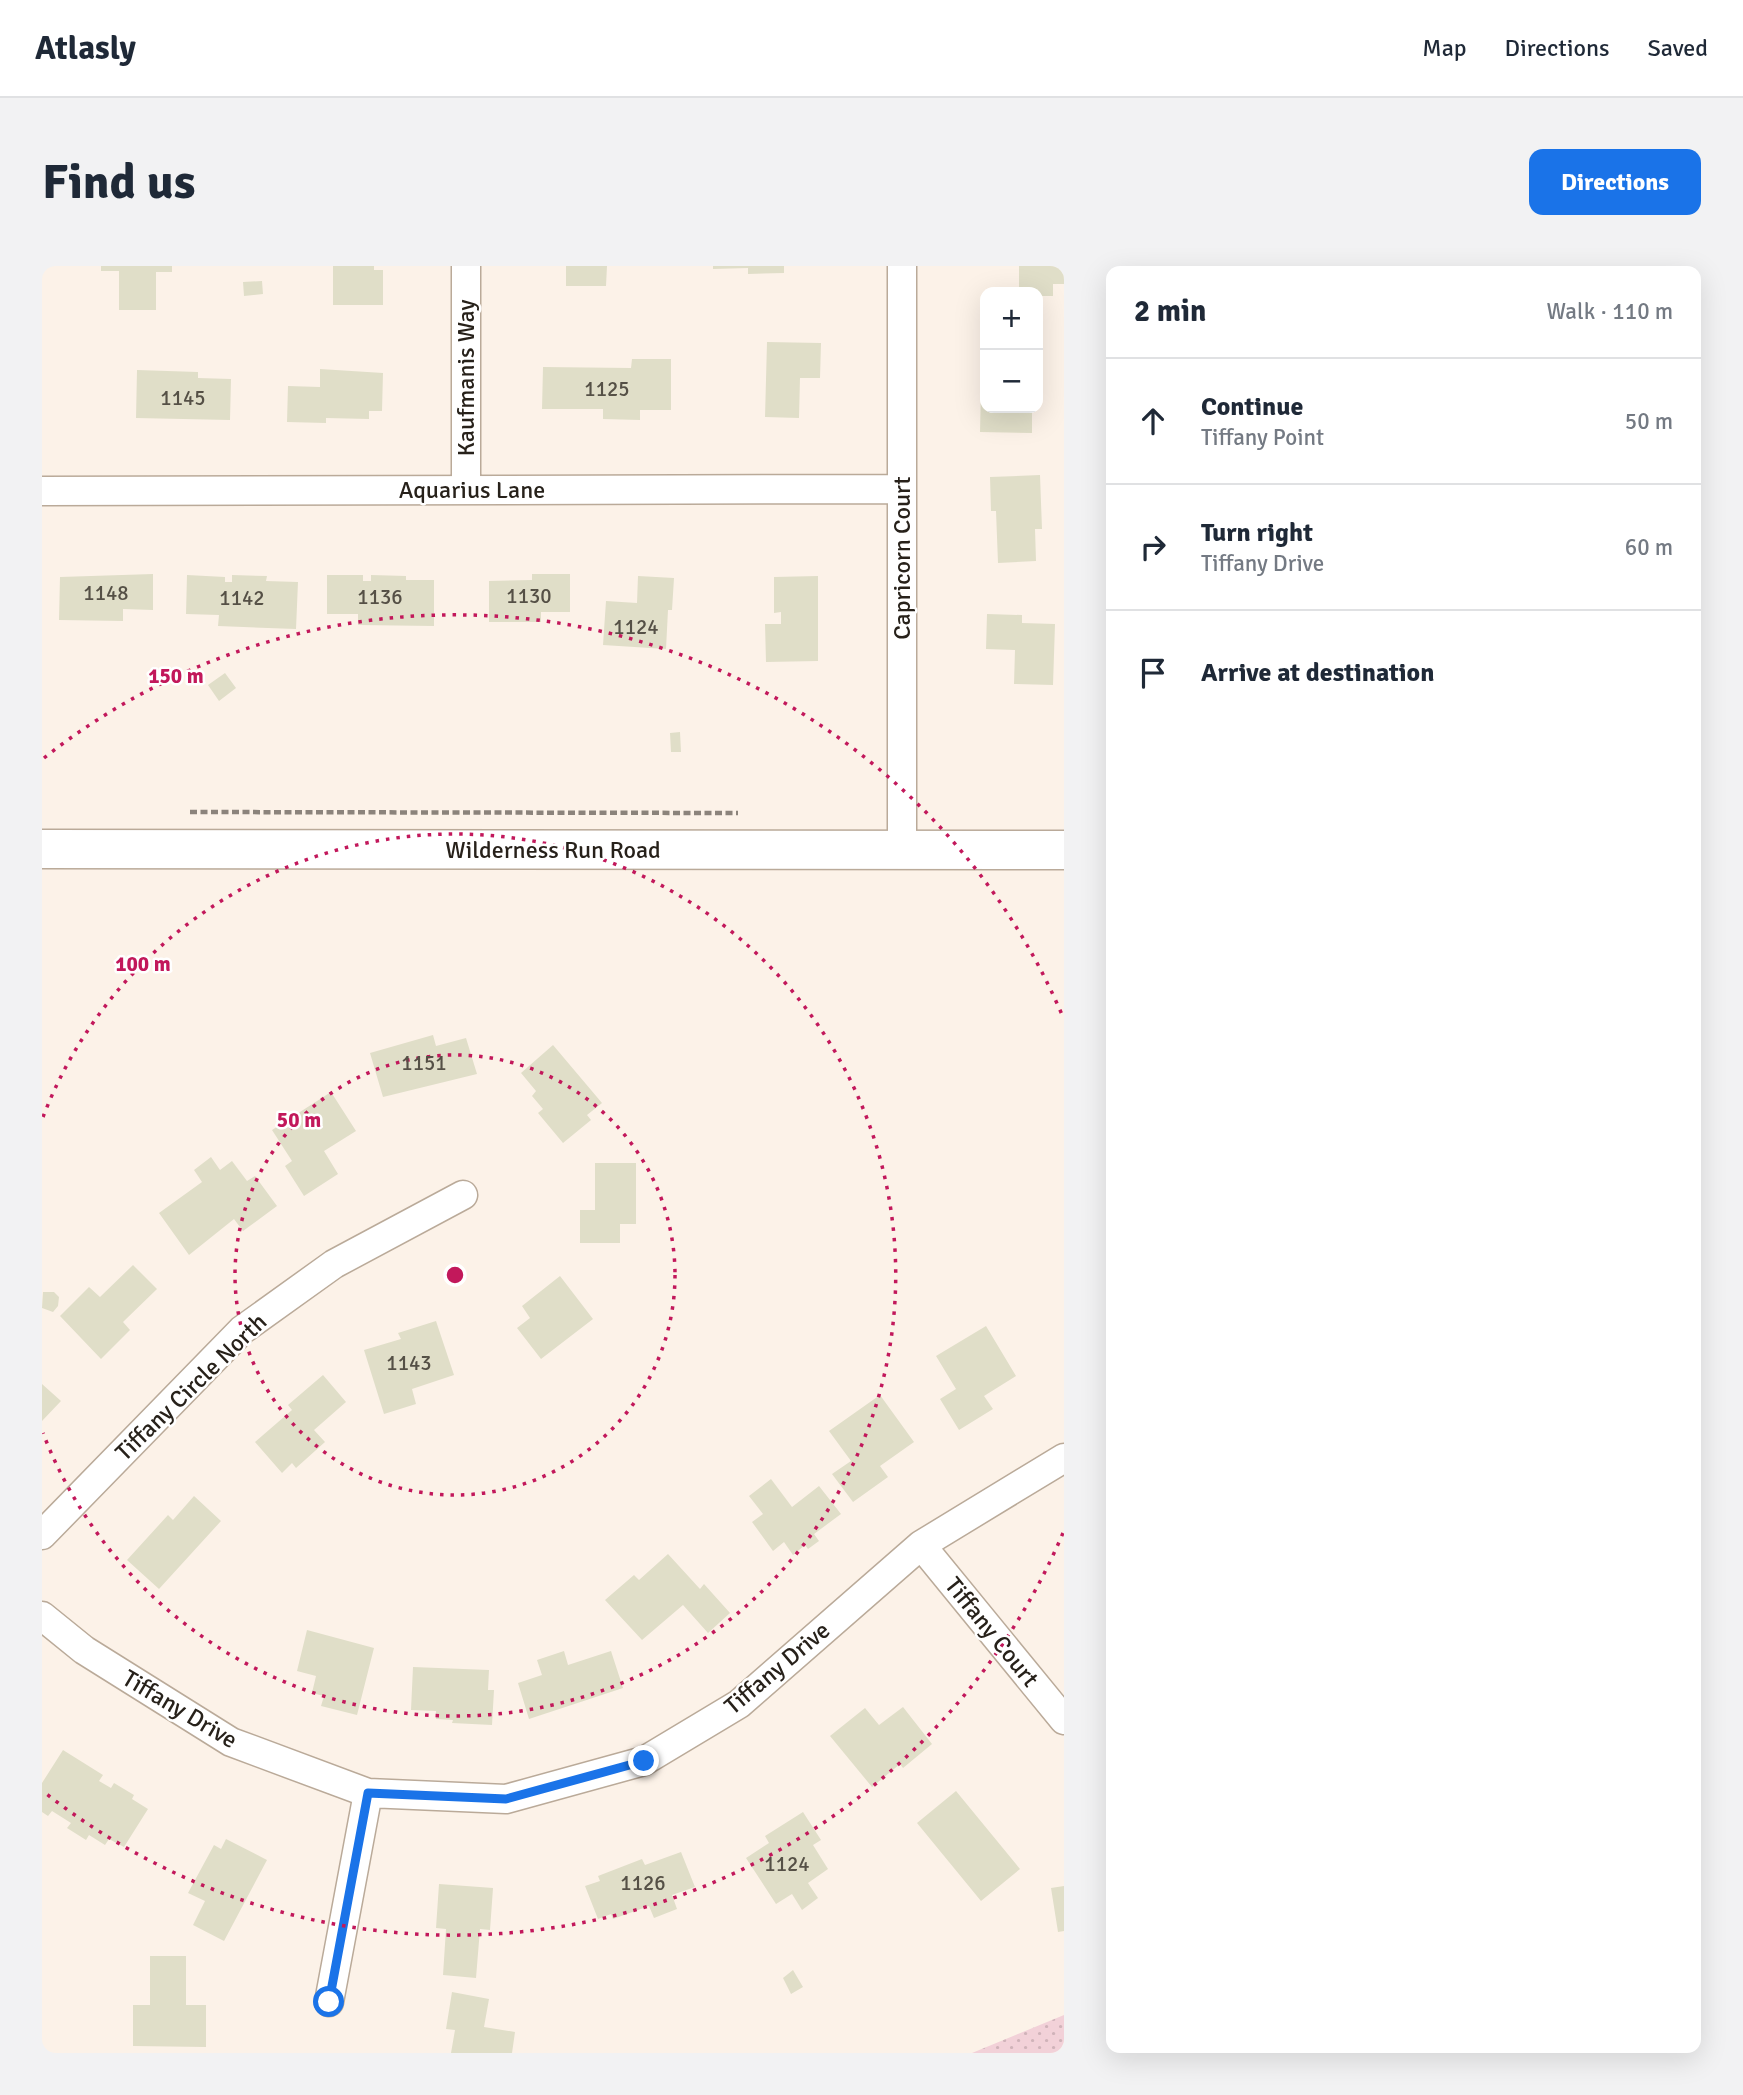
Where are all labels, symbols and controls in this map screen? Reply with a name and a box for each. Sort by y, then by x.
text: Atlasly [35,28,136,69]
text: Map [1422,33,1467,63]
text: Directions [1505,33,1610,63]
text: Saved [1648,33,1708,63]
button: Directions [1529,149,1701,215]
text: Find us [42,152,195,212]
map controls [980,287,1043,413]
button: + [980,287,1043,350]
text: 2 min [1134,293,1206,330]
text: Walk · 110 m [1547,297,1673,326]
street label: Kaufmanis Way [451,300,481,456]
button: − [980,350,1043,413]
house number: 1125 [584,376,630,402]
house number: 1145 [160,385,206,411]
text: Continue [1201,391,1303,423]
icon: ahead [1134,402,1172,440]
text: 50 m [1625,407,1673,436]
text: Tiffany Point [1201,423,1324,452]
street label: Aquarius Lane [399,475,545,505]
street label: Capricorn Court [887,476,917,640]
text: Turn right [1201,517,1313,549]
icon: right [1134,528,1172,566]
text: 60 m [1625,533,1673,562]
text: Tiffany Drive [1201,549,1324,578]
house number: 1148 [83,580,129,606]
house number: 1130 [506,583,552,609]
house number: 1136 [357,584,403,610]
house number: 1142 [219,585,265,611]
house number: 1124 [613,614,659,640]
icon: arrive [1134,654,1172,692]
text: Arrive at destination [1201,657,1434,689]
text: 150 m [148,663,204,689]
street label: Wilderness Run Road [445,835,661,865]
text: 100 m [115,951,171,977]
house number: 1151 [401,1050,447,1076]
text: 50 m [277,1107,321,1133]
centre of rings [443,1263,467,1287]
street label: Tiffany Circle North [109,1307,273,1467]
house number: 1143 [386,1350,432,1376]
street label: Tiffany Court [939,1571,1045,1693]
street label: Tiffany Drive [718,1615,836,1721]
street label: Tiffany Drive [117,1663,243,1755]
route end [628,1745,659,1776]
house number: 1124 [764,1851,810,1877]
house number: 1126 [620,1870,666,1896]
route start [313,1986,344,2017]

